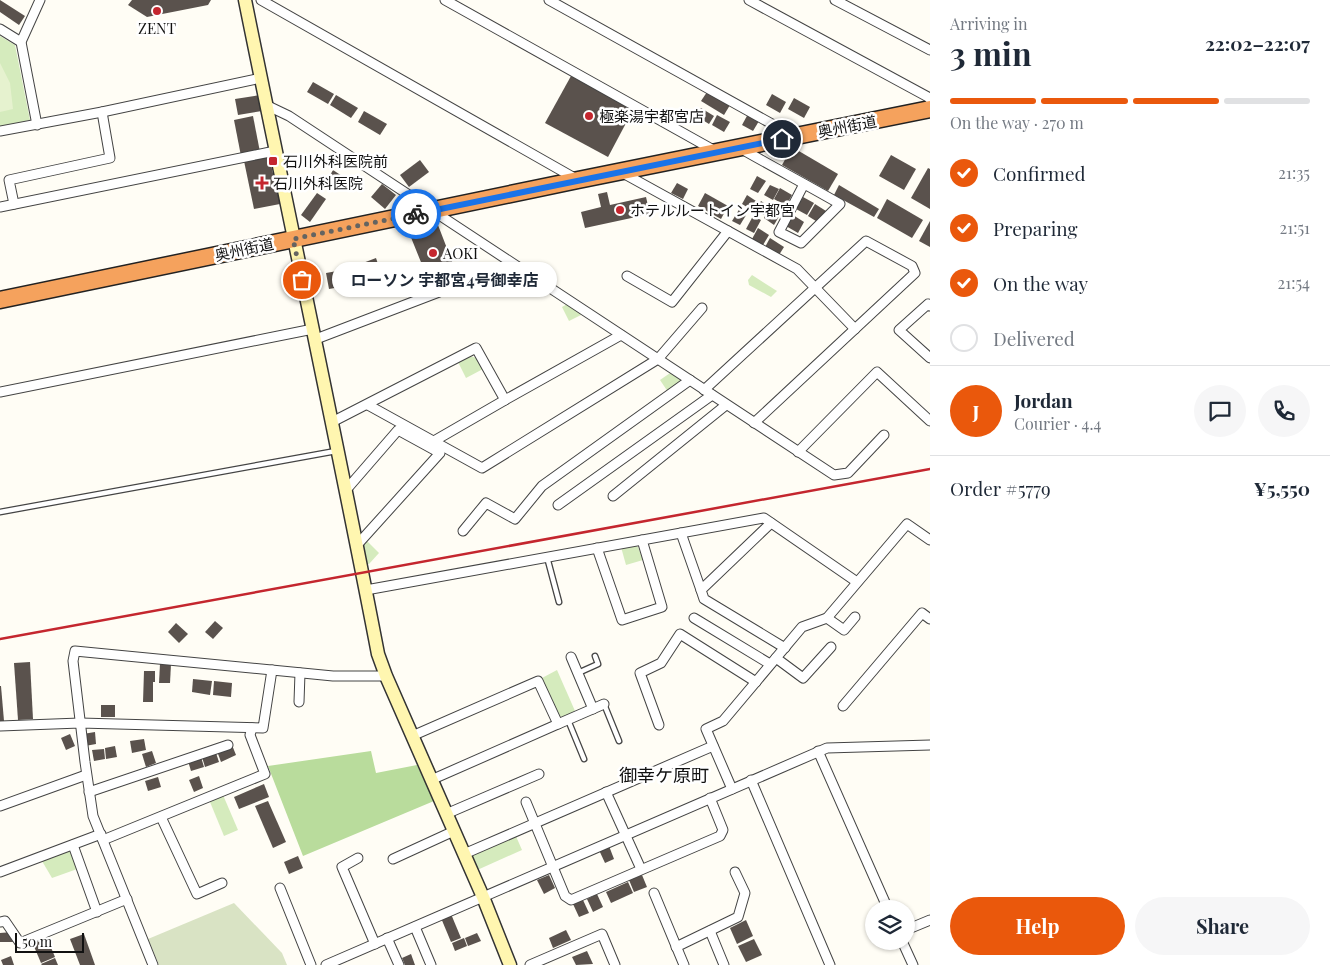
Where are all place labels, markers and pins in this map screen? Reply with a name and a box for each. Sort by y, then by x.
marker: ZENT [151,5,163,17]
place label: ZENT [138,18,176,38]
place label: 極楽湯宇都宮店 [599,106,704,126]
marker: 極楽湯宇都宮店 [583,110,595,122]
pin [761,118,803,160]
place label: 石川外科医院前 [283,151,388,171]
marker: 石川外科医院前 [267,155,279,167]
place label: 石川外科医院 [273,173,363,193]
marker: 石川外科医院 [255,176,269,190]
place label: ホテルルートイン宇都宮 [630,200,795,220]
marker: ホテルルートイン宇都宮 [614,204,626,216]
place label: AOKI [442,243,478,263]
marker: AOKI [427,247,439,259]
pin [281,259,323,301]
callout: ローソン 宇都宮4号御幸店 [332,262,557,298]

